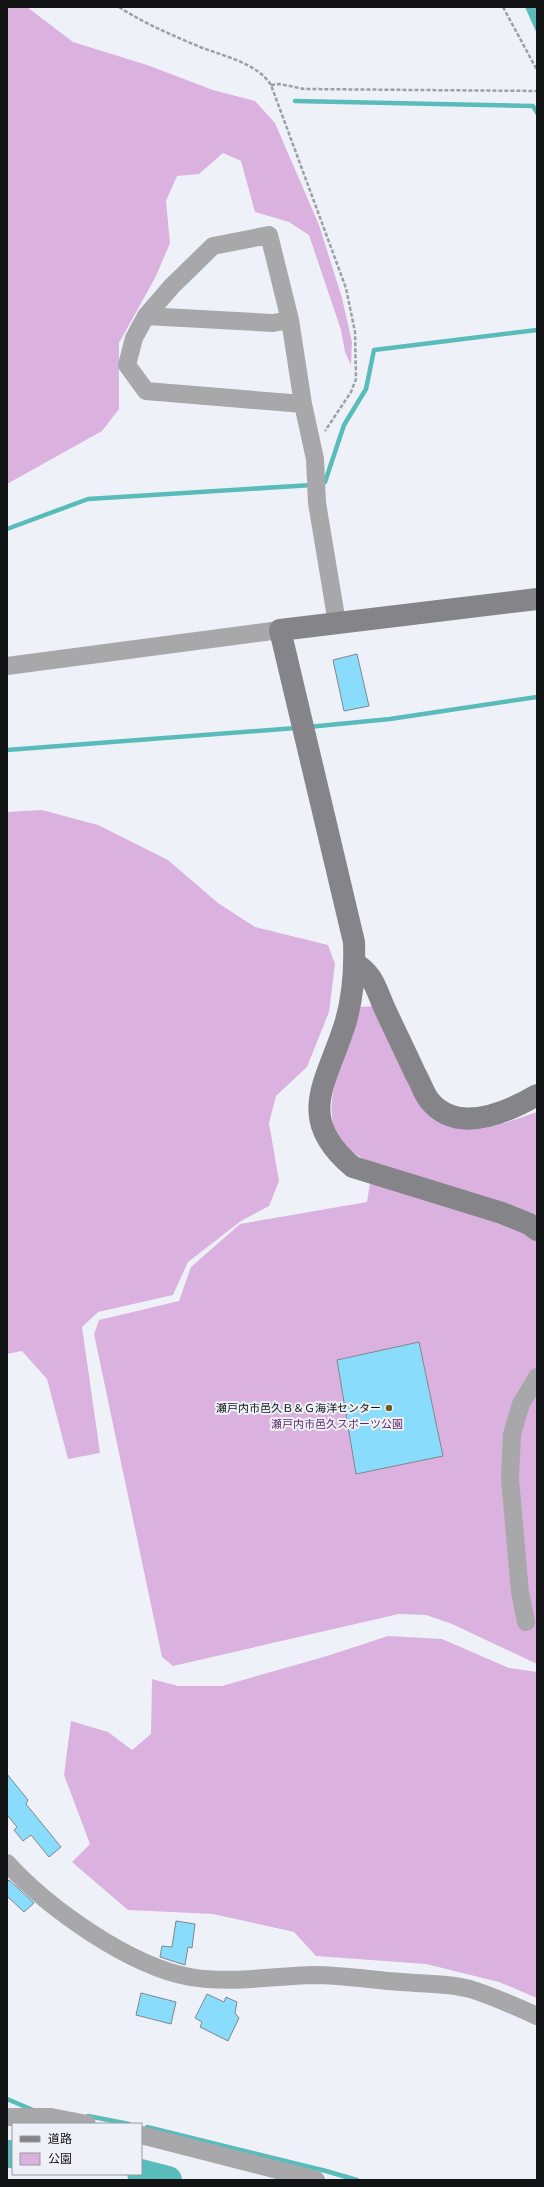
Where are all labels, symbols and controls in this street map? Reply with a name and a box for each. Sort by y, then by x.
place label: 瀬戸内市邑久Ｂ＆Ｇ海洋センター [216,1401,381,1416]
marker: 瀬戸内市邑久Ｂ＆Ｇ海洋センター [384,1403,394,1413]
park label: 瀬戸内市邑久スポーツ公園 [271,1417,403,1432]
legend [12,2123,142,2175]
text: 道路 [48,2131,72,2148]
text: 公園 [48,2151,72,2168]

